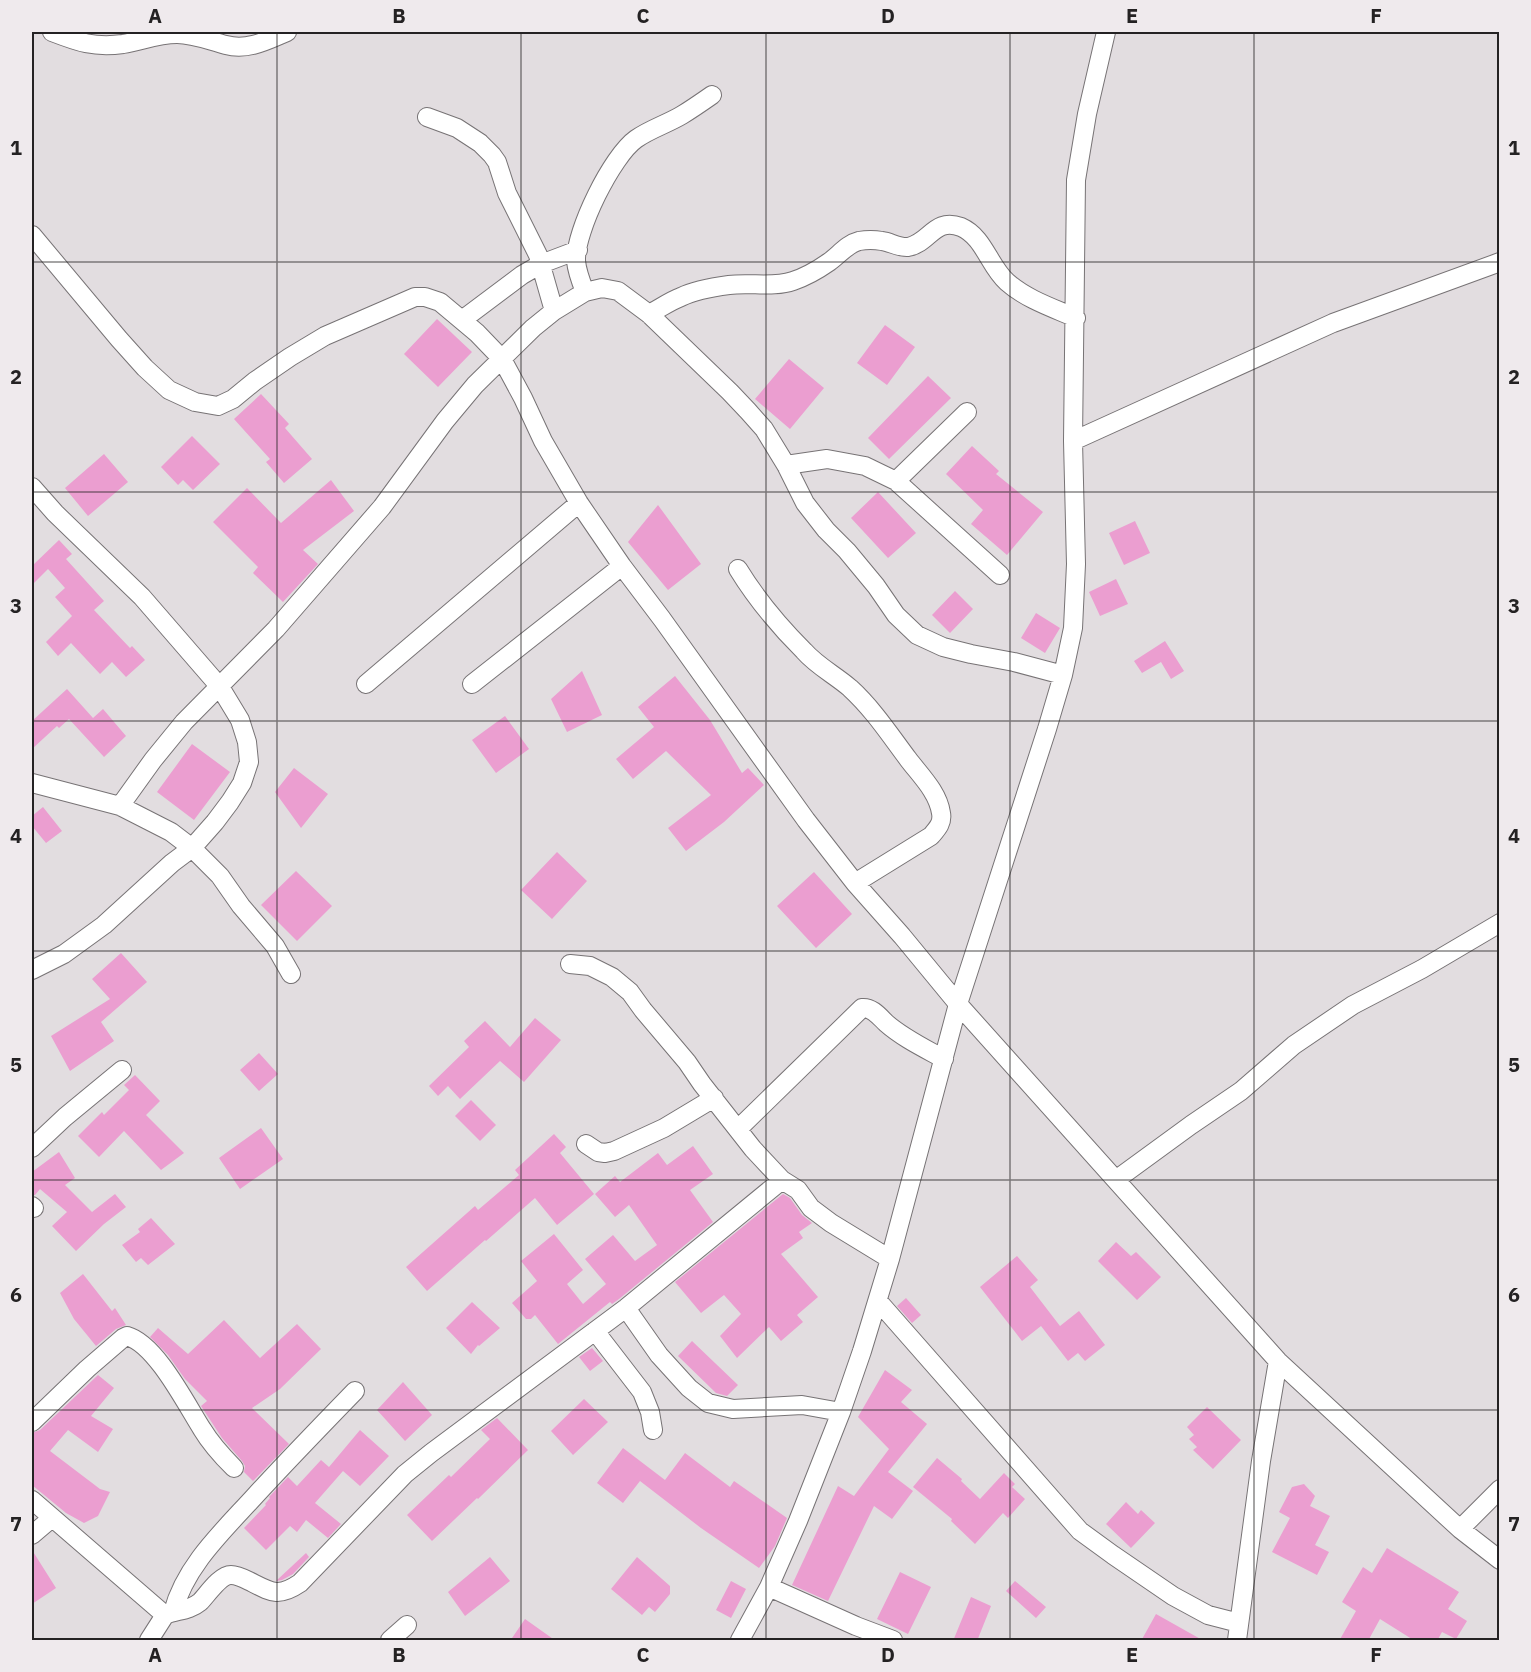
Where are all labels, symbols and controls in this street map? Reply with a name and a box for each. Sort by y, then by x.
text: A [148,2,162,29]
text: B [392,2,406,29]
text: C [636,2,650,29]
text: D [881,2,895,29]
text: E [1126,2,1138,29]
text: F [1370,2,1382,29]
text: 1 [10,134,22,161]
text: 1 [1508,134,1520,161]
text: 2 [10,363,22,390]
text: 2 [1508,363,1520,390]
text: 3 [10,592,22,619]
text: 3 [1508,592,1520,619]
text: 4 [10,822,22,849]
text: 4 [1508,822,1520,849]
text: 5 [10,1051,22,1078]
text: 5 [1508,1051,1520,1078]
text: 6 [10,1281,22,1308]
text: 6 [1508,1281,1520,1308]
text: 7 [10,1510,22,1537]
text: 7 [1508,1510,1520,1537]
text: A [148,1641,162,1668]
text: B [392,1641,406,1668]
text: C [636,1641,650,1668]
text: D [881,1641,895,1668]
text: E [1126,1641,1138,1668]
text: F [1370,1641,1382,1668]

